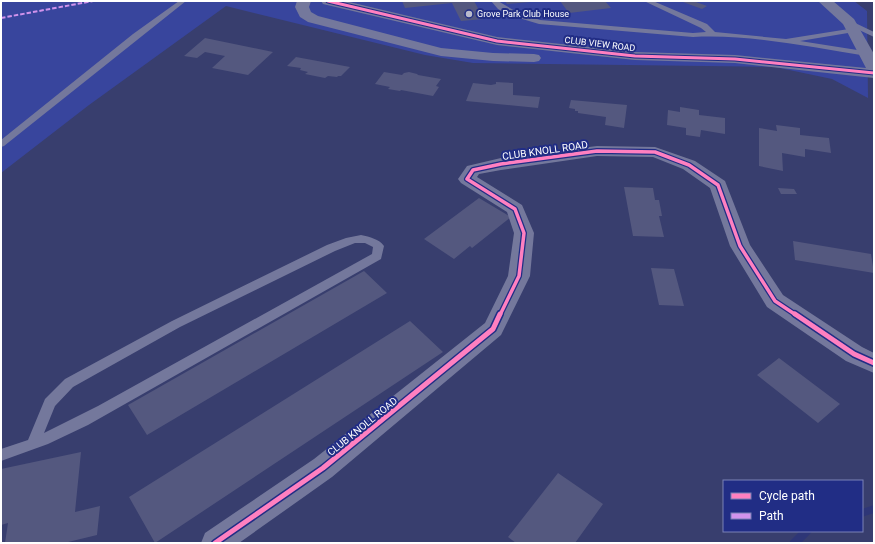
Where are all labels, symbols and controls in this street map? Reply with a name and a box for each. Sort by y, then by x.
marker: Grove Park Club House [464,9,474,19]
place label: Grove Park Club House [477,9,569,19]
street label: CLUB VIEW ROAD [564,35,636,53]
street label: CLUB KNOLL ROAD [502,139,589,162]
street label: CLUB KNOLL ROAD [325,395,399,458]
legend [723,480,863,532]
text: Cycle path [759,489,815,503]
text: Path [759,509,784,523]

